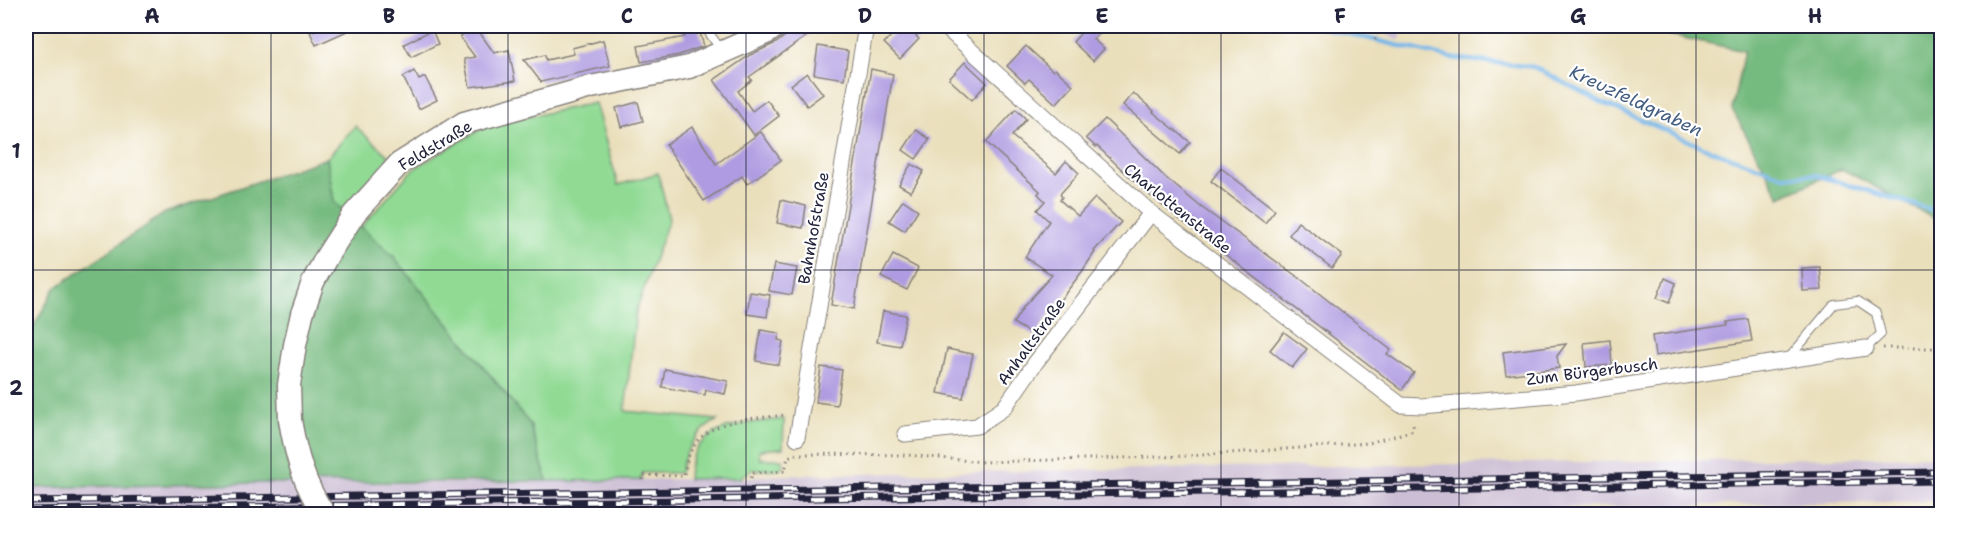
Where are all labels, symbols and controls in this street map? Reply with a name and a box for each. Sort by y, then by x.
text: A [144,3,160,29]
text: B [383,3,395,29]
text: C [621,3,633,29]
text: D [858,3,872,29]
text: E [1095,3,1109,29]
text: F [1334,3,1346,29]
text: G [1570,3,1586,29]
text: H [1808,3,1822,29]
water label: Kreuzfeldgraben [1566,60,1706,142]
street label: Feldstraße [395,115,476,176]
text: 1 [11,138,21,164]
street label: Charlottenstraße [1120,159,1236,258]
street label: Bahnhofstraße [793,170,834,286]
street label: Anhaltstraße [993,293,1070,389]
street label: Zum Bürgerbusch [1525,353,1659,390]
text: 2 [9,375,23,401]

